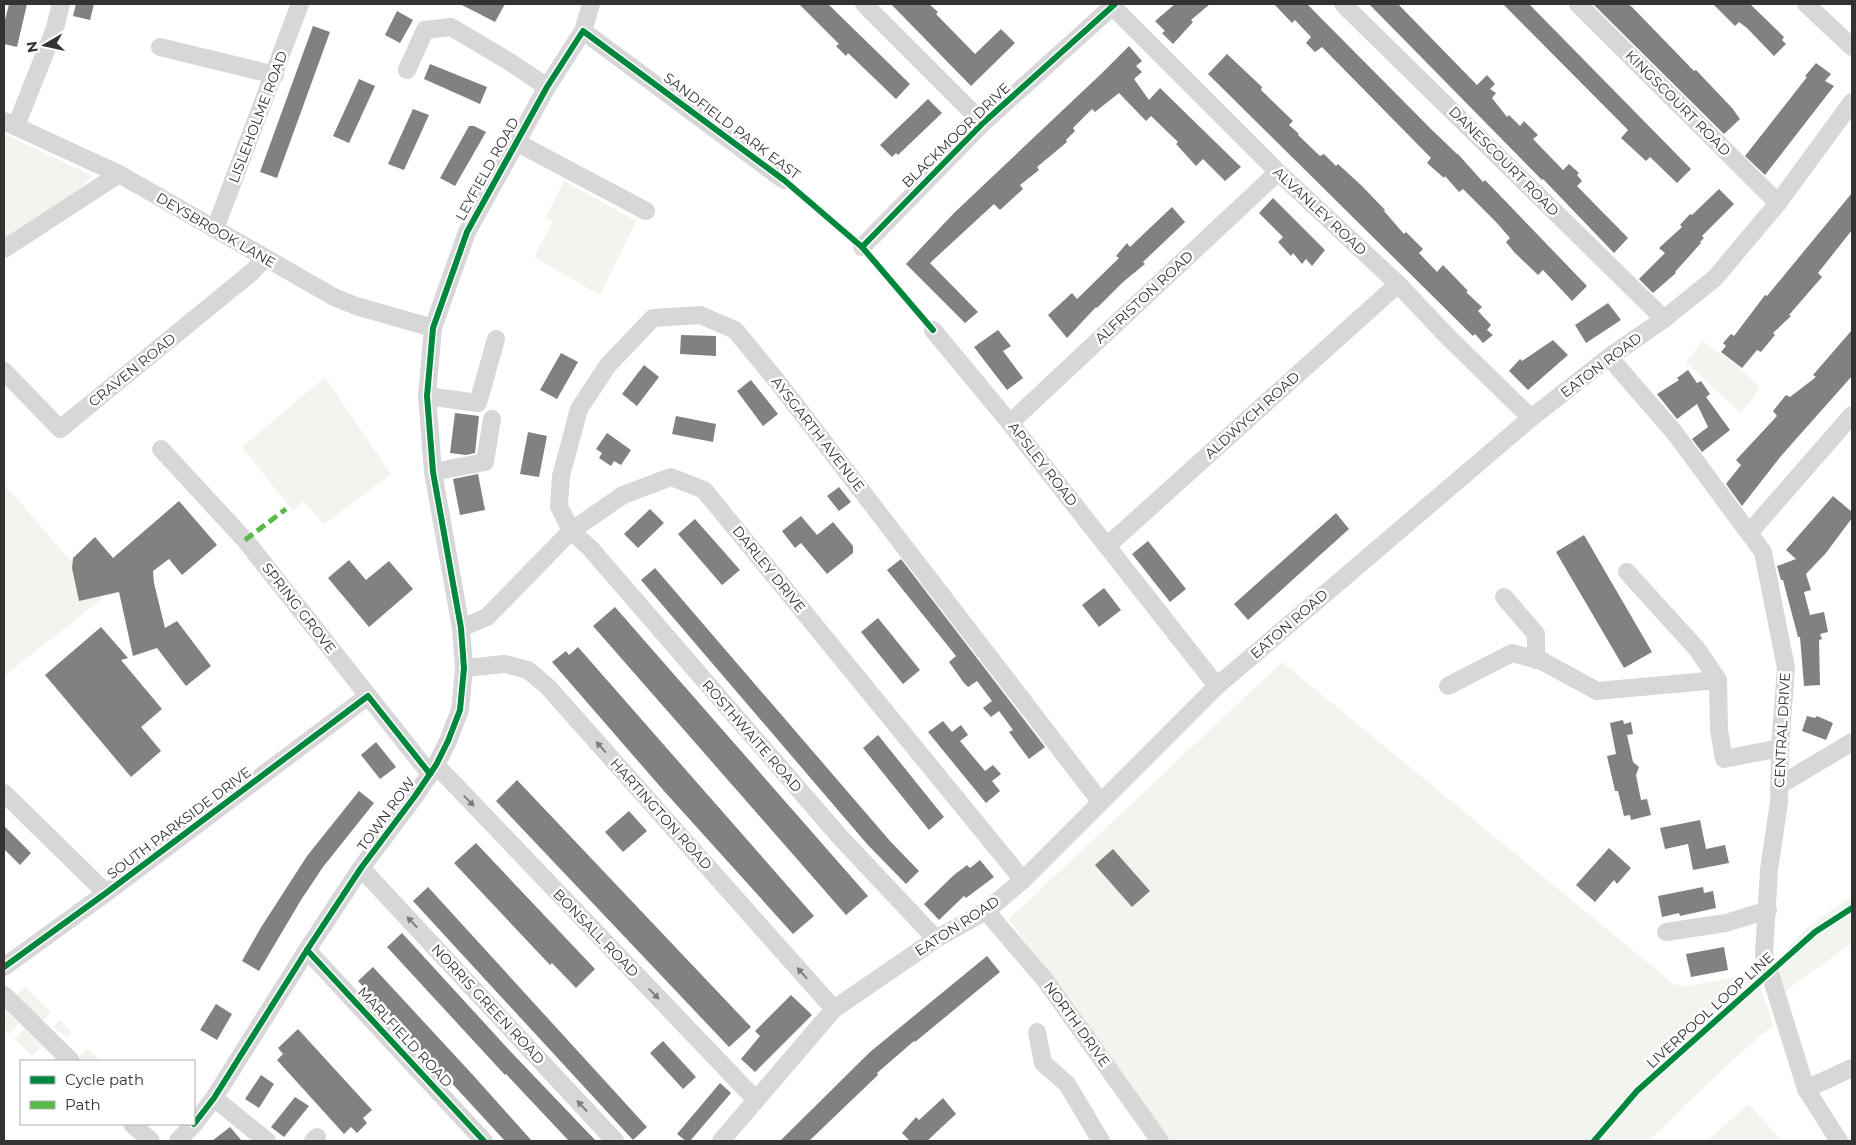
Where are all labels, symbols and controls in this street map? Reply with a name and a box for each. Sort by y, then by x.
north arrow [20,20,70,70]
text: N [22,40,42,54]
street label: KINGSCOURT ROAD [1621,46,1735,160]
street label: LISLEHOLME ROAD [225,49,291,185]
street label: SANDFIELD PARK EAST [660,69,804,183]
street label: BLACKMOOR DRIVE [898,79,1014,191]
street label: DANESCOURT ROAD [1445,102,1563,220]
street label: LEYFIELD ROAD [451,114,523,224]
street label: ALVANLEY ROAD [1269,163,1371,259]
street label: DEYSBROOK LANE [153,188,279,272]
street label: ALFRISTON ROAD [1091,247,1197,347]
street label: CRAVEN ROAD [85,329,179,411]
street label: EATON ROAD [1557,329,1645,401]
street label: ALDWYCH ROAD [1201,368,1303,462]
street label: AYSGARTH AVENUE [768,373,868,495]
street label: APSLEY ROAD [1004,418,1082,510]
street label: DARLEY DRIVE [729,522,809,616]
street label: SPRING GROVE [258,559,340,657]
street label: EATON ROAD [1247,585,1331,663]
street label: CENTRAL DRIVE [1770,672,1794,788]
street label: ROSTHWAITE ROAD [698,676,806,796]
one-way arrow [595,741,607,753]
street label: HARTINGTON ROAD [606,755,716,873]
street label: SOUTH PARKSIDE DRIVE [103,763,255,883]
street label: TOWN ROW [353,773,419,854]
one-way arrow [463,794,475,806]
street label: BONSALL ROAD [549,885,643,981]
street label: EATON ROAD [911,892,1003,960]
one-way arrow [406,917,418,929]
street label: NORRIS GREEN ROAD [428,940,548,1068]
street label: LIVERPOOL LOOP LINE [1643,948,1777,1072]
one-way arrow [796,967,808,979]
street label: NORTH DRIVE [1040,978,1114,1070]
street label: MARLFIELD ROAD [354,983,456,1091]
one-way arrow [648,988,660,1000]
legend [20,1060,195,1125]
text: Cycle path [65,1070,144,1089]
text: Path [65,1095,101,1114]
one-way arrow [576,1100,588,1112]

